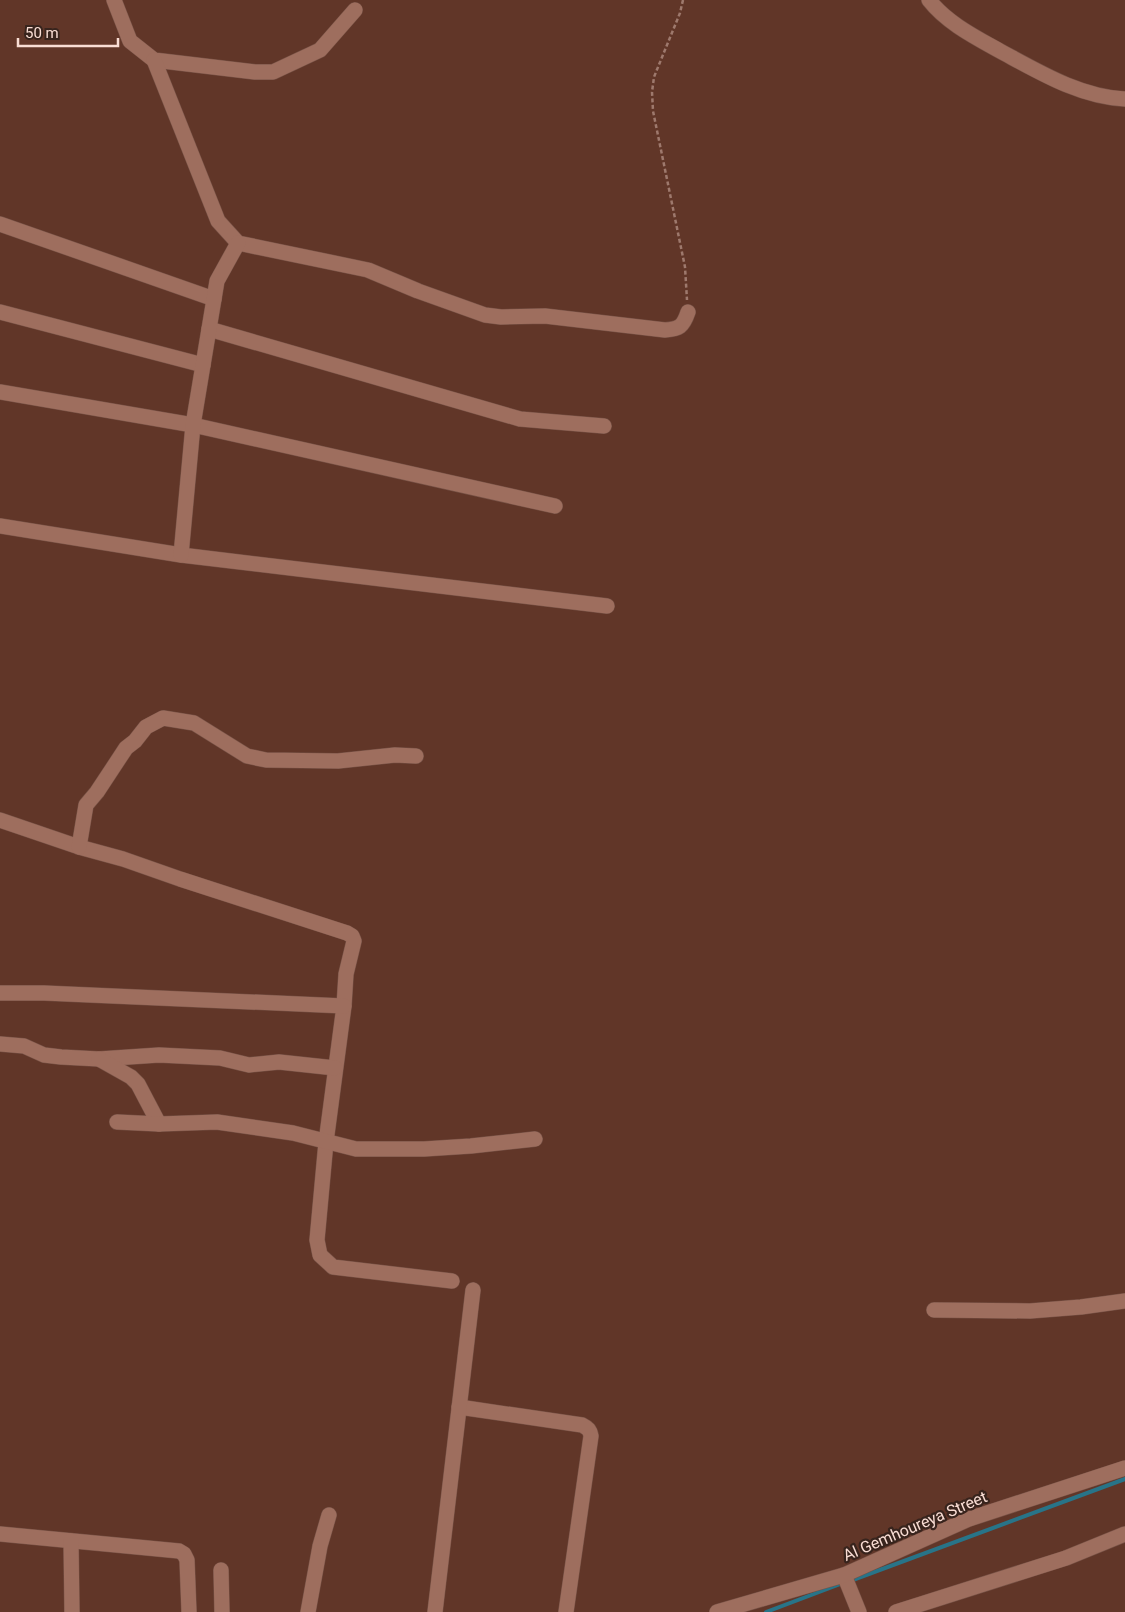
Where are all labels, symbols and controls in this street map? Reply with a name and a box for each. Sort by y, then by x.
scale bar [18,15,118,47]
text: 50 m [25,24,59,42]
street label: Al Gemhoureya Street [840,1487,990,1565]

